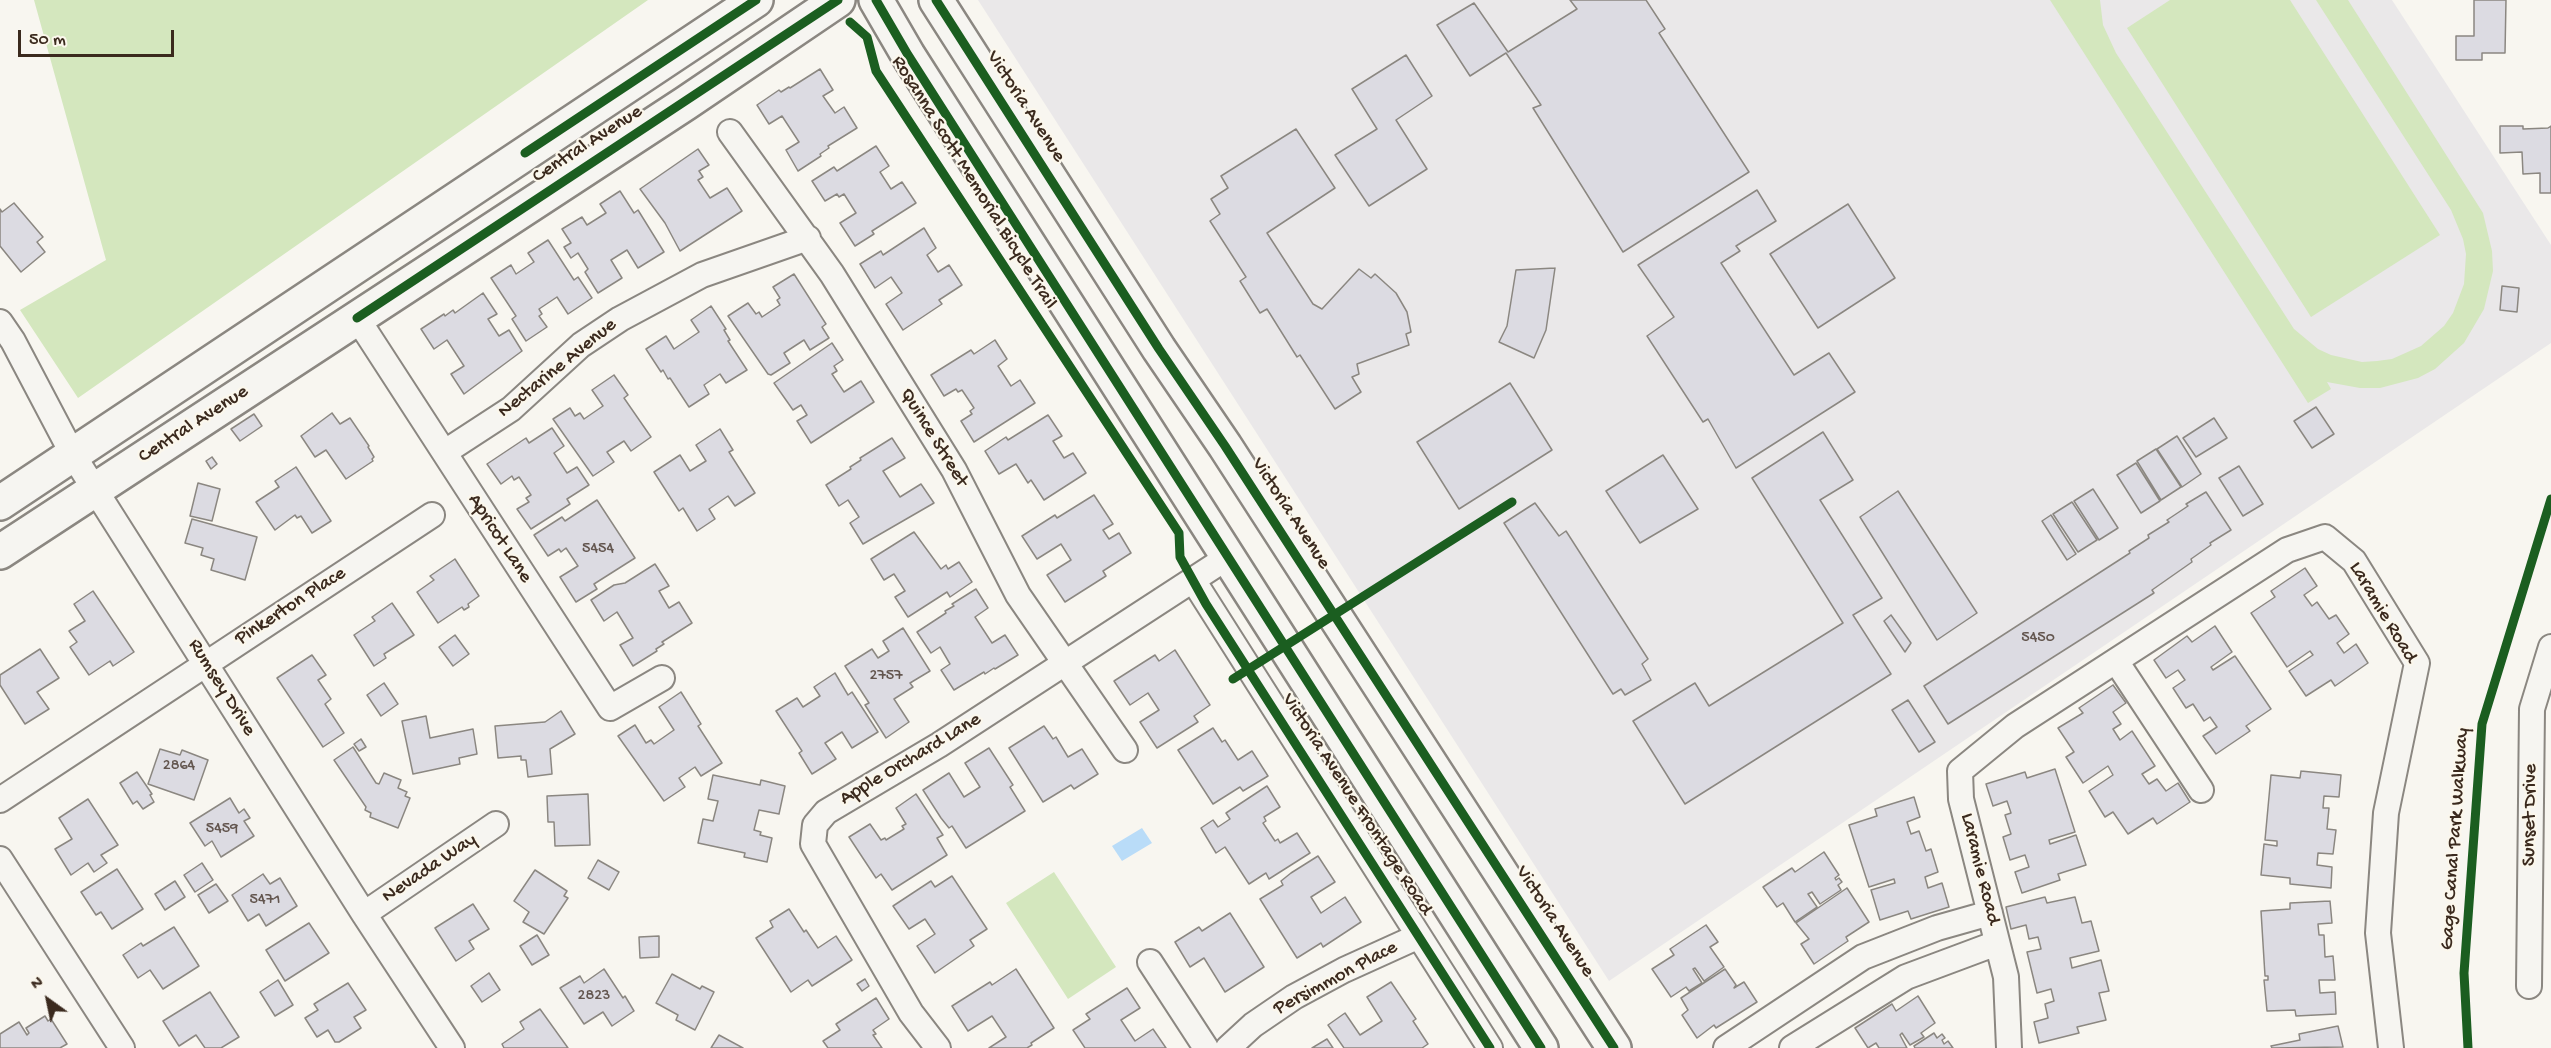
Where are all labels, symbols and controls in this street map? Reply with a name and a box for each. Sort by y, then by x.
scale bar [21,18,177,56]
text: 50 m [29,30,66,51]
street label: Victoria Avenue [980,47,1070,167]
street label: Rosanna Scott Memorial Bicycle Trail [885,52,1061,314]
street label: Central Avenue [529,101,647,189]
street label: Nectarine Avenue [494,314,622,424]
street label: Central Avenue [135,381,253,469]
street label: Quince Street [893,384,973,492]
street label: Victoria Avenue [1245,454,1335,574]
street label: Apricot Lane [461,490,537,588]
house number: 5454 [582,540,614,560]
street label: Laramie Road [2342,558,2422,668]
street label: Pinkerton Place [231,562,351,652]
house number: 5450 [2021,629,2055,649]
street label: Rumsey Drive [182,635,260,741]
house number: 2757 [870,667,902,687]
street label: Victoria Avenue Frontage Road [1275,690,1437,920]
street label: Apple Orchard Lane [836,708,986,812]
street label: Gage Canal Park Walkway [2436,727,2476,951]
house number: 2864 [163,757,195,777]
street label: Sunset Drive [2518,764,2544,866]
street label: Laramie Road [1954,811,2004,927]
house number: 5459 [206,820,238,840]
street label: Nevada Way [378,829,482,909]
street label: Victoria Avenue [1509,862,1599,982]
house number: 5471 [250,891,280,911]
street label: Persimmon Place [1270,936,1402,1022]
north arrow [18,970,78,1030]
text: N [28,974,47,995]
house number: 2823 [578,987,610,1007]

